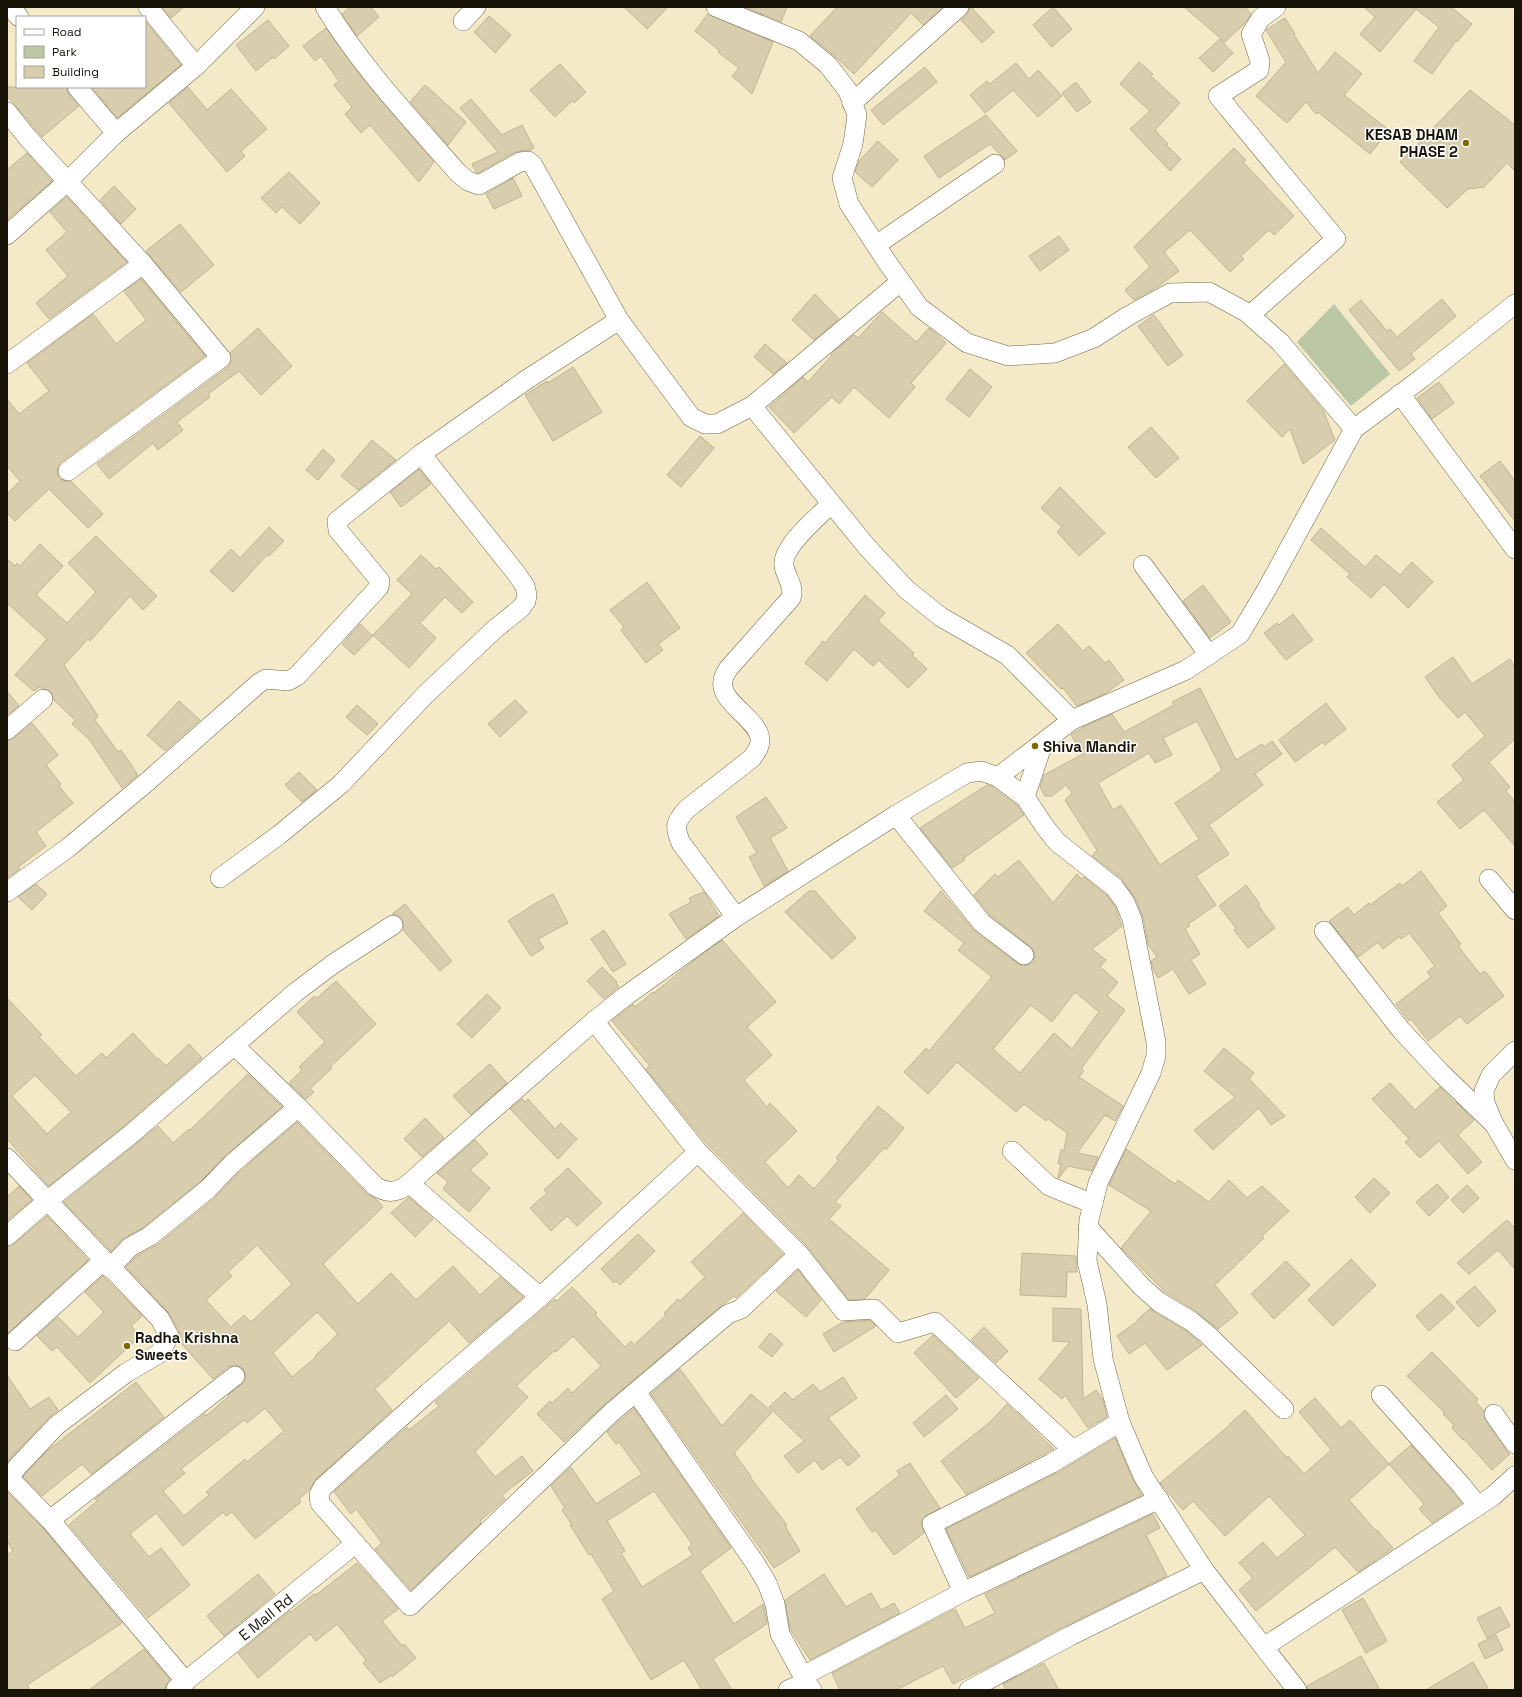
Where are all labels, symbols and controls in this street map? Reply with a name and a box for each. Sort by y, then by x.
legend [16,16,146,88]
text: Road [52,24,81,40]
text: Park [52,44,77,60]
text: Building [52,64,99,80]
place label: KESAB DHAM PHASE 2 [1365,125,1458,161]
marker: KESAB DHAM PHASE 2 [1461,138,1471,148]
place label: Shiva Mandir [1043,737,1137,756]
marker: Shiva Mandir [1030,741,1040,751]
place label: Radha Krishna Sweets [135,1328,239,1364]
marker: Radha Krishna Sweets [122,1341,132,1351]
street label: E Mall Rd [234,1589,296,1644]

